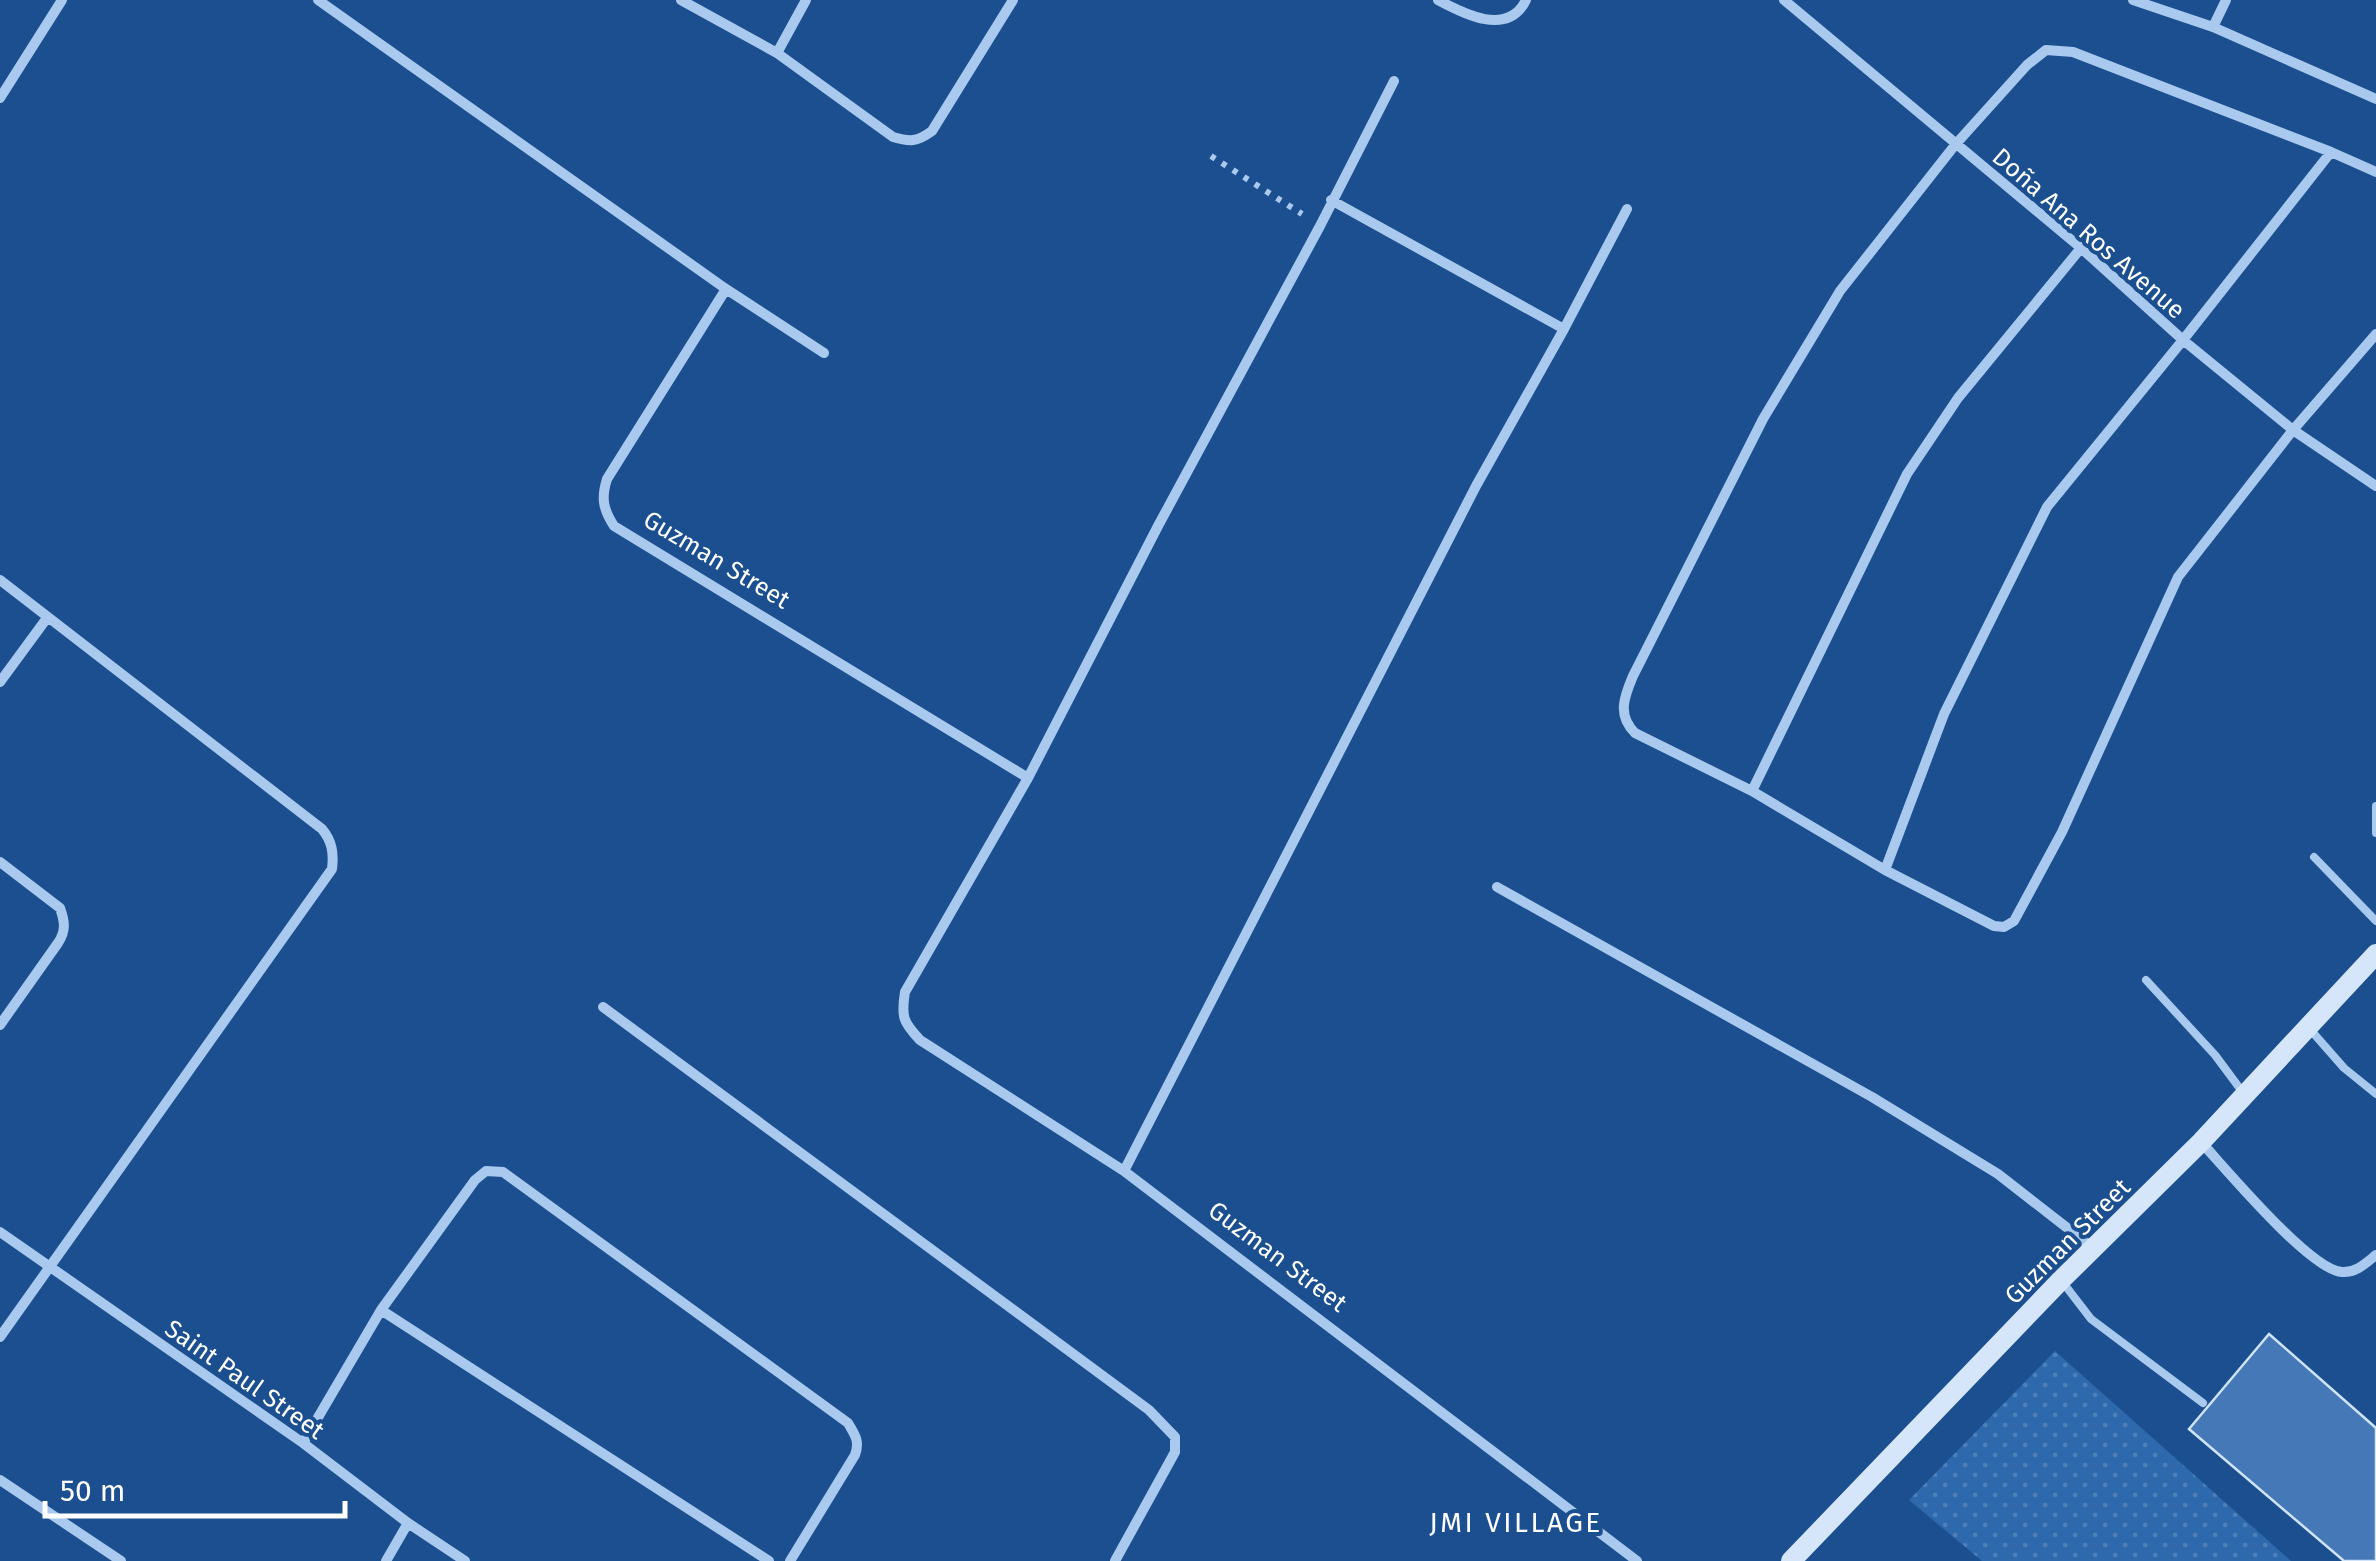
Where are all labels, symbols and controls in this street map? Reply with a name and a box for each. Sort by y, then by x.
street label: Doña Ana Ros Avenue [1986,142,2191,326]
street label: Guzman Street [638,504,796,616]
street label: Guzman Street [1999,1172,2137,1311]
street label: Guzman Street [1202,1195,1353,1319]
street label: Saint Paul Street [159,1314,331,1446]
scale bar [45,1456,345,1518]
text: 50 m [60,1473,125,1509]
district label: JMI VILLAGE [1429,1506,1603,1539]

